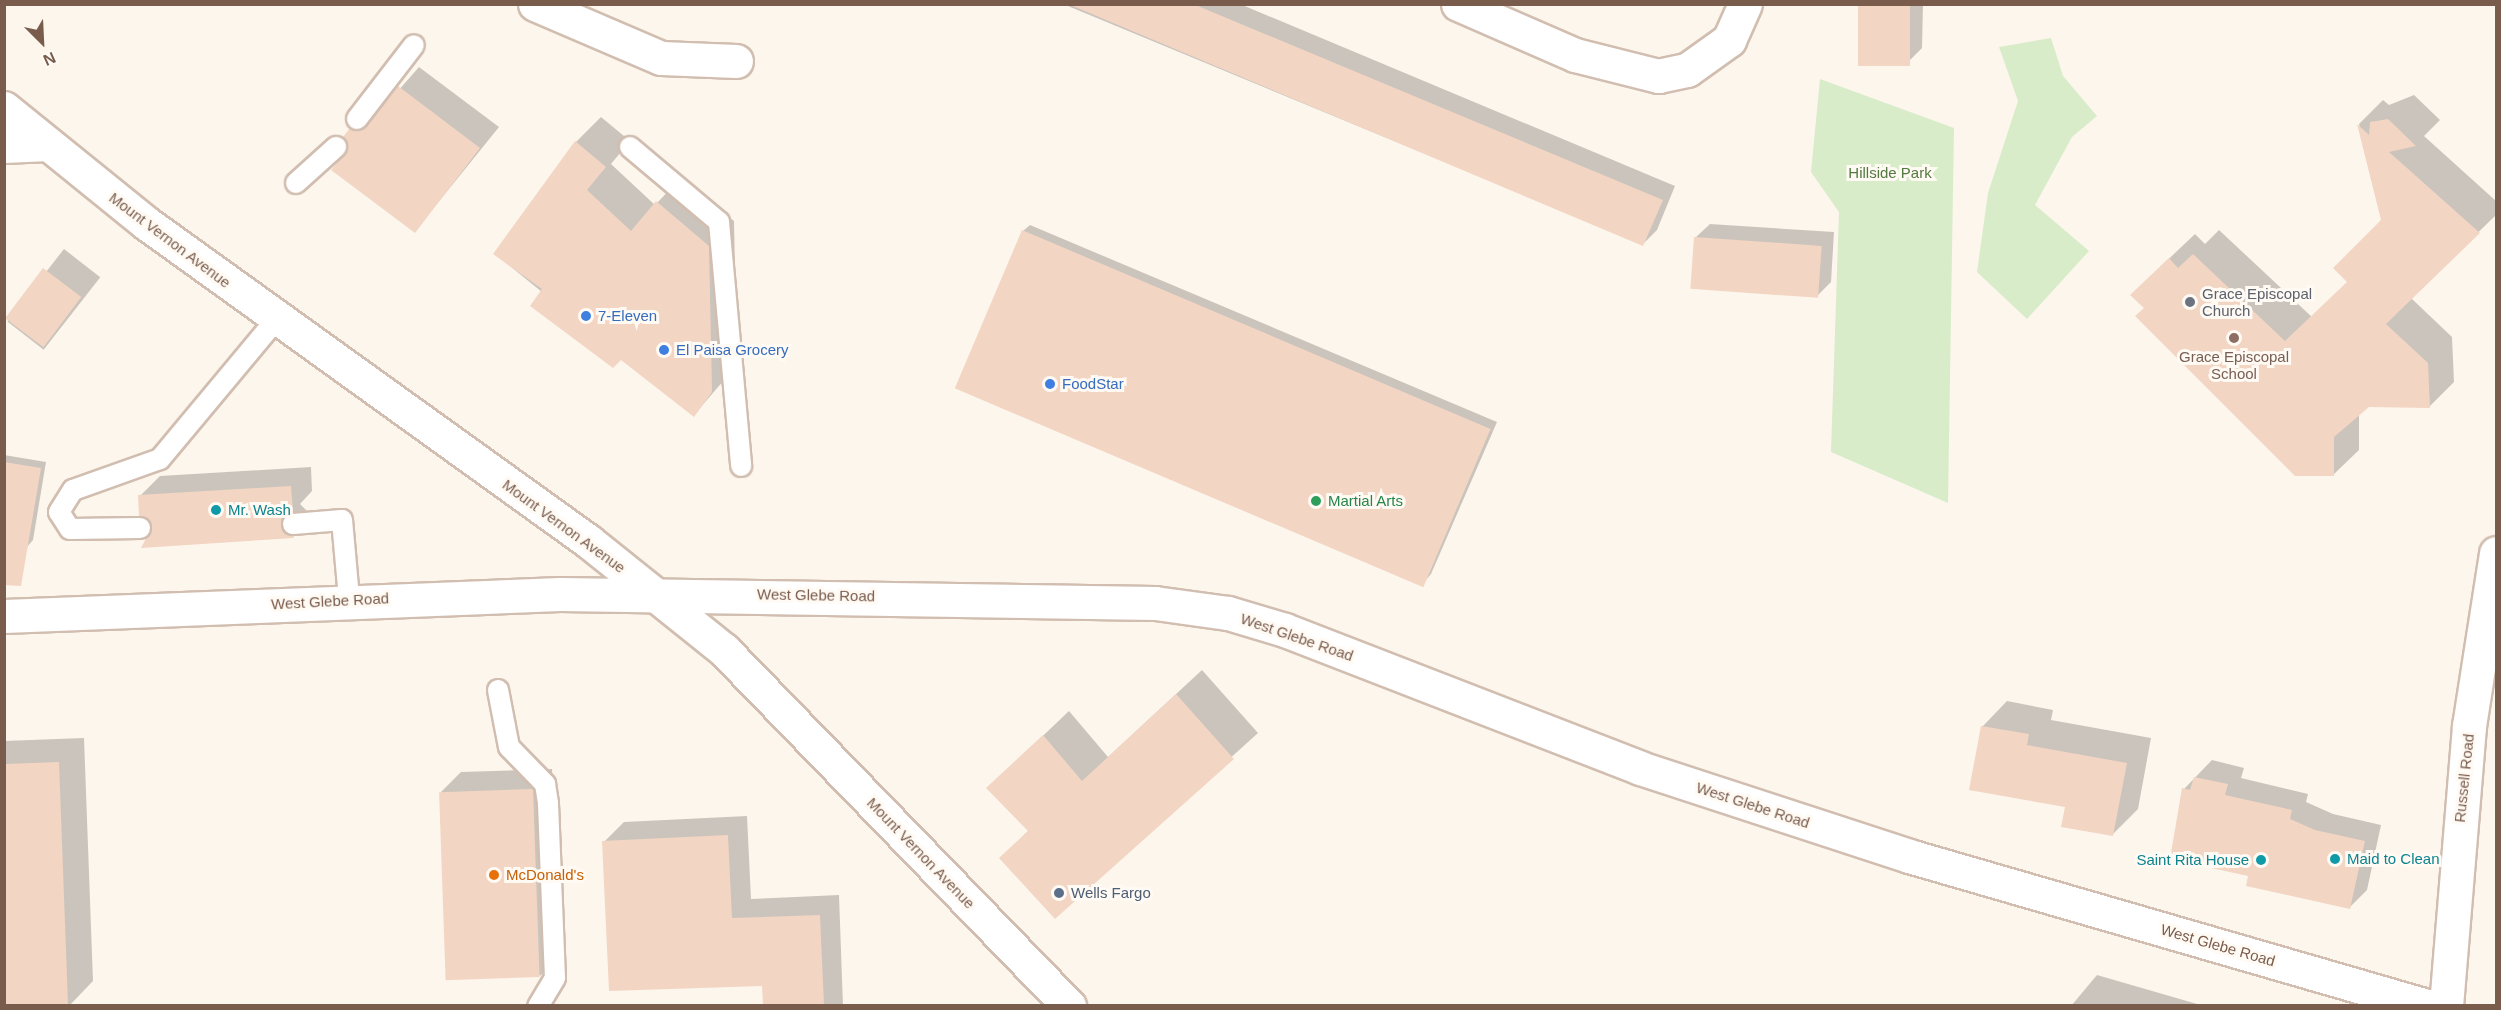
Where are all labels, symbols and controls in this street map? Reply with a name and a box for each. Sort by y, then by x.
north arrow [12,12,72,72]
text: N [41,49,58,69]
park label: Hillside Park [1848,164,1932,182]
street label: Mount Vernon Avenue [105,188,235,292]
place label: Grace Episcopal Church [2202,284,2312,319]
marker: Grace Episcopal Church [2183,295,2197,309]
place label: 7-Eleven [598,307,657,325]
marker: 7-Eleven [579,309,593,323]
marker: Grace Episcopal School [2227,331,2241,345]
place label: El Paisa Grocery [676,341,789,359]
marker: El Paisa Grocery [657,343,671,357]
place label: Grace Episcopal School [2179,347,2289,382]
place label: FoodStar [1062,375,1124,393]
marker: FoodStar [1043,377,1057,391]
street label: Mount Vernon Avenue [499,475,629,577]
place label: Martial Arts [1328,492,1404,510]
marker: Martial Arts [1309,494,1323,508]
place label: Mr. Wash [228,501,291,519]
marker: Mr. Wash [209,503,223,517]
street label: West Glebe Road [757,585,875,605]
street label: West Glebe Road [271,589,389,613]
street label: West Glebe Road [1238,609,1356,665]
street label: Russell Road [2450,733,2478,823]
street label: West Glebe Road [1694,778,1812,832]
street label: Mount Vernon Avenue [863,793,979,913]
place label: Maid to Clean [2347,850,2440,868]
place label: Saint Rita House [2136,851,2249,869]
marker: Maid to Clean [2328,852,2342,866]
marker: Saint Rita House [2254,853,2268,867]
place label: McDonald's [506,866,584,884]
marker: McDonald's [487,868,501,882]
place label: Wells Fargo [1071,884,1151,902]
marker: Wells Fargo [1052,886,1066,900]
street label: West Glebe Road [2159,920,2277,970]

